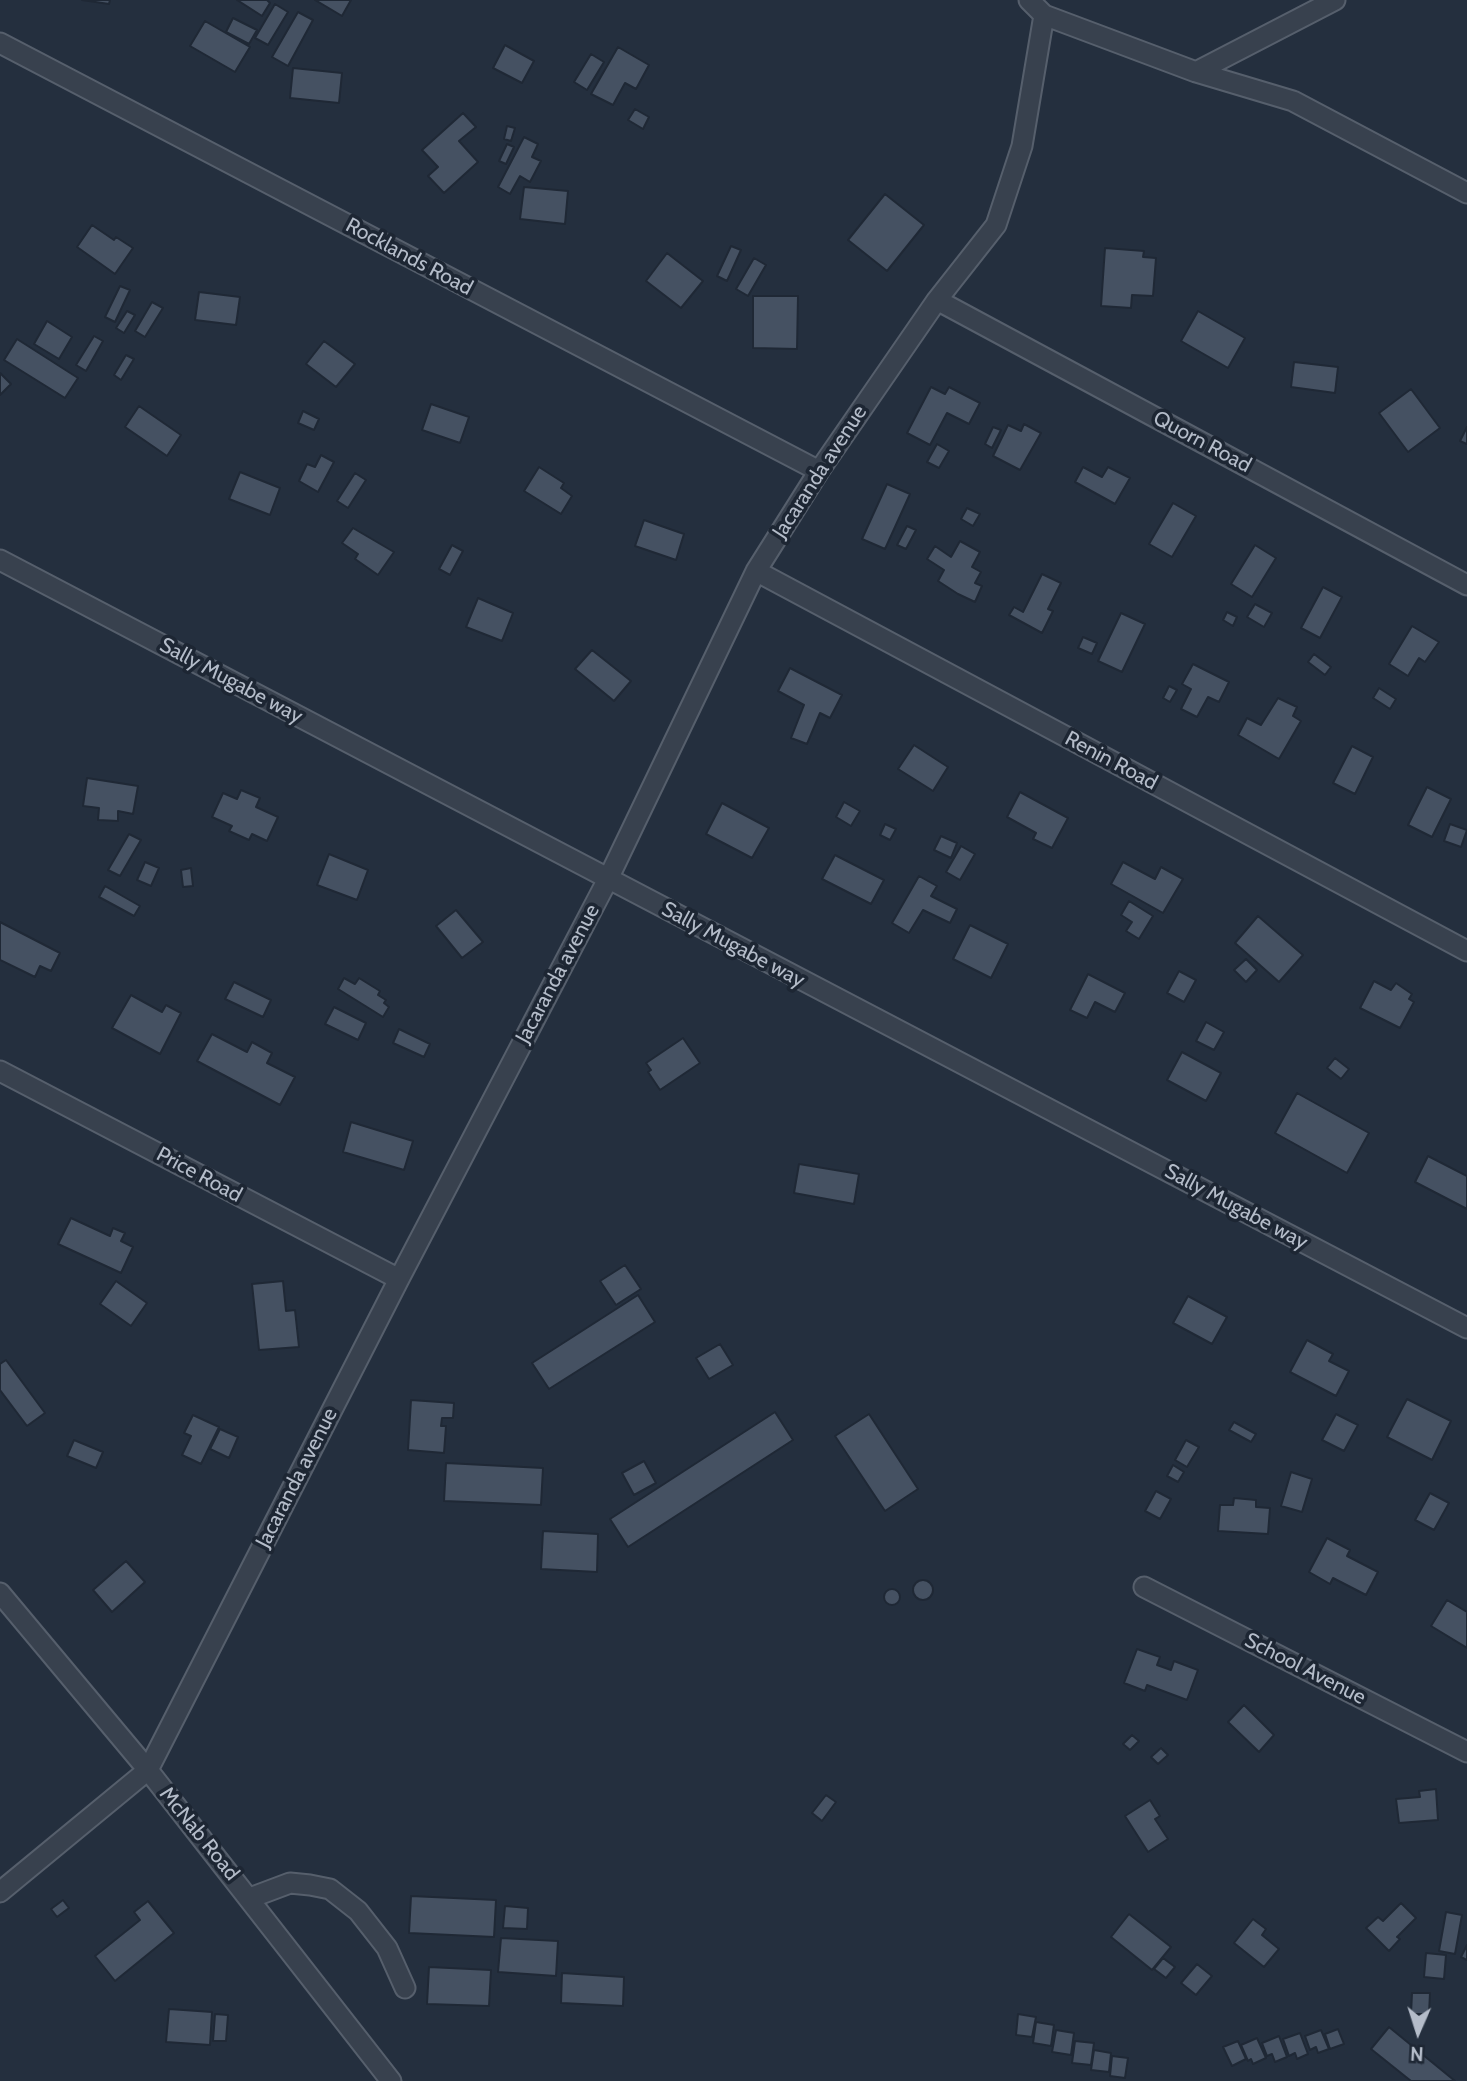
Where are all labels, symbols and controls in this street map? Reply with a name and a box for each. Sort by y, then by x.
street label: Rocklands Road [341,213,477,301]
street label: Jacaranda avenue [768,401,872,543]
street label: Quorn Road [1149,406,1255,478]
street label: Sally Mugabe way [155,633,307,729]
street label: Renin Road [1060,726,1162,796]
street label: Sally Mugabe way [657,897,809,993]
street label: Jacaranda avenue [511,900,605,1048]
street label: Price Road [152,1142,246,1208]
street label: Sally Mugabe way [1160,1159,1312,1255]
street label: Jacaranda avenue [251,1404,343,1552]
street label: School Avenue [1240,1628,1370,1710]
street label: McNab Road [154,1782,244,1886]
north arrow [1383,1997,1453,2067]
text: N [1410,2042,1424,2065]

